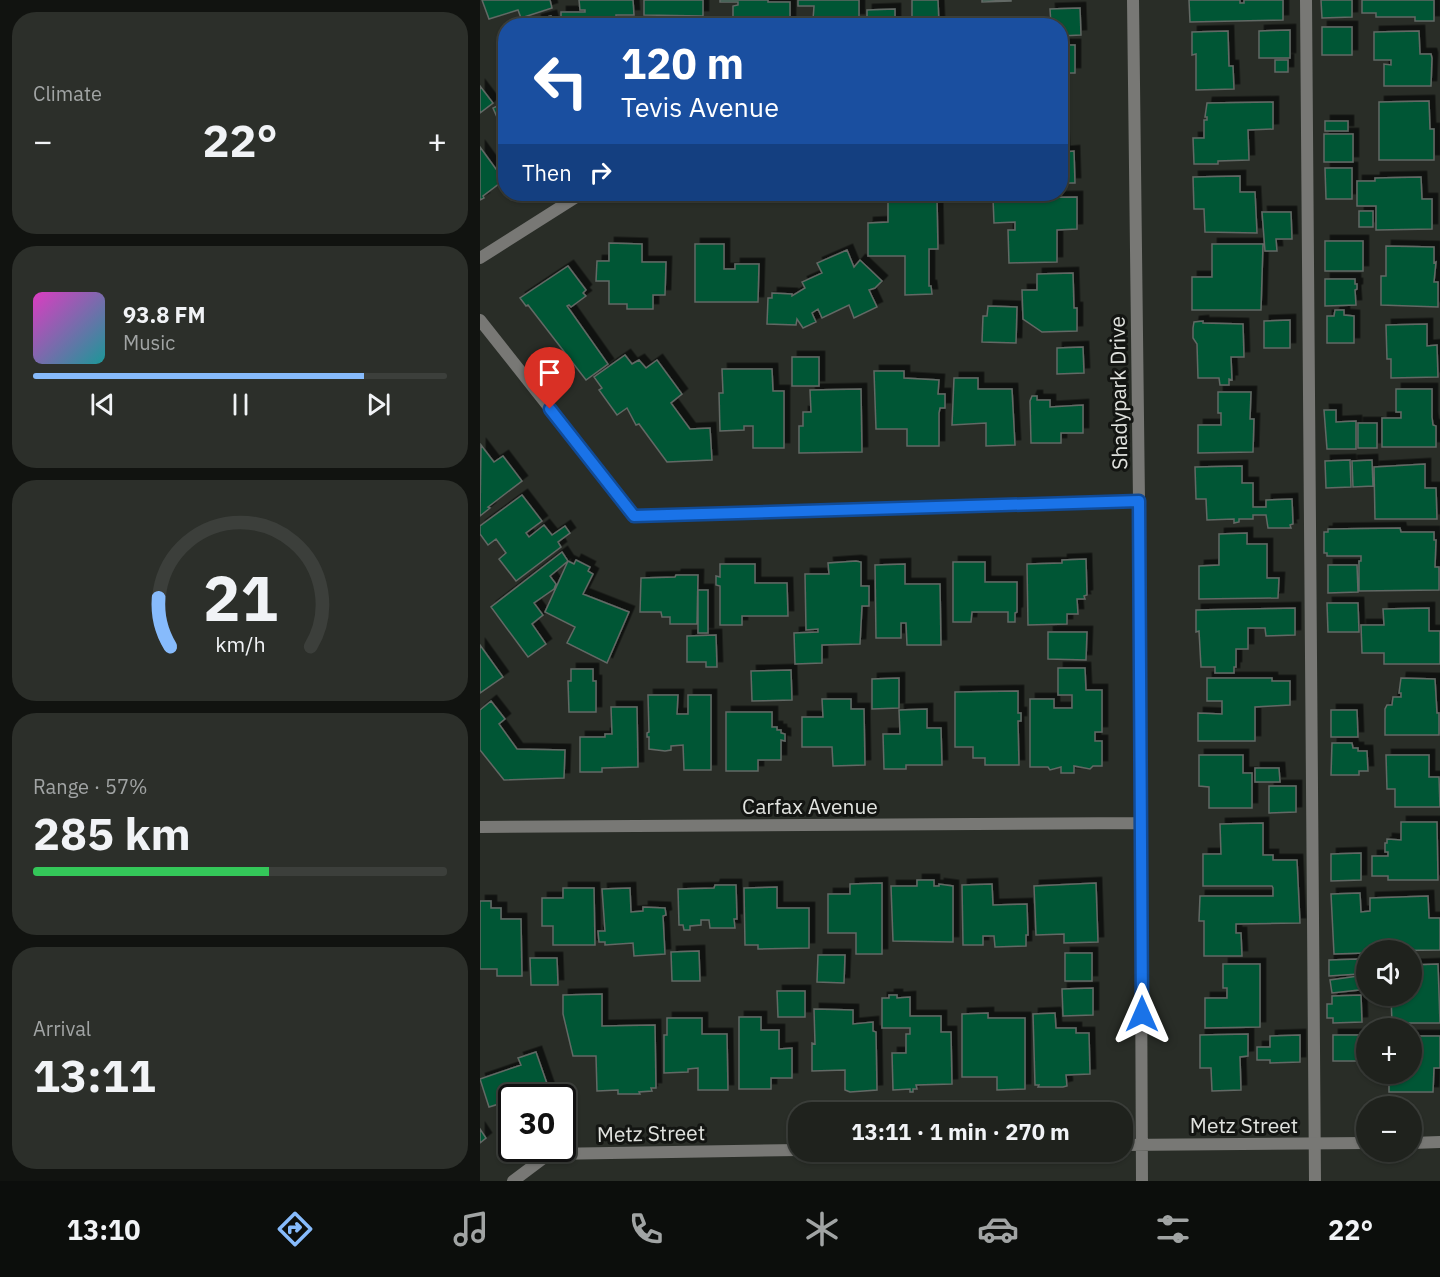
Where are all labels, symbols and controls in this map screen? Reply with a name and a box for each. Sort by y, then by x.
text: 120 m [621,36,744,91]
icon: left [522,42,600,120]
text: Climate [33,80,102,107]
text: Tevis Avenue [621,89,779,124]
text: 22° [202,111,278,169]
text: − [33,119,53,162]
text: + [427,119,447,162]
icon: right [584,156,617,189]
text: Then [522,158,572,187]
text: 93.8 FM [123,300,206,329]
street label: Shadypark Drive [1103,316,1133,470]
text: Music [123,329,175,356]
pin [524,347,575,409]
icon: arrive [533,356,566,389]
icon: previous [86,388,119,421]
icon: pause [224,388,257,421]
icon: next [362,388,395,421]
text: 21 [203,558,277,639]
text: km/h [215,631,265,659]
text: Range · 57% [33,773,148,800]
street label: Carfax Avenue [742,792,878,820]
text: 285 km [33,804,191,862]
map controls [1356,940,1422,1162]
button: sound [1356,940,1422,1006]
position arrow [1110,982,1174,1046]
text: Arrival [33,1015,91,1042]
button: + [1356,1018,1422,1084]
text: 13:11 [33,1046,156,1104]
speed limit sign: 30 [498,1084,576,1162]
button: − [1356,1096,1422,1162]
street label: Metz Street [1190,1111,1298,1139]
text: 13:11 · 1 min · 270 m [851,1117,1070,1146]
street label: Metz Street [597,1118,705,1148]
icon: directions [274,1208,316,1250]
icon: music [450,1208,492,1250]
icon: phone [625,1208,667,1250]
icon: climate [801,1208,843,1250]
icon: car [977,1208,1019,1250]
icon: filters [1152,1208,1194,1250]
text: 13:10 [67,1212,141,1247]
text: 22° [1328,1212,1373,1247]

